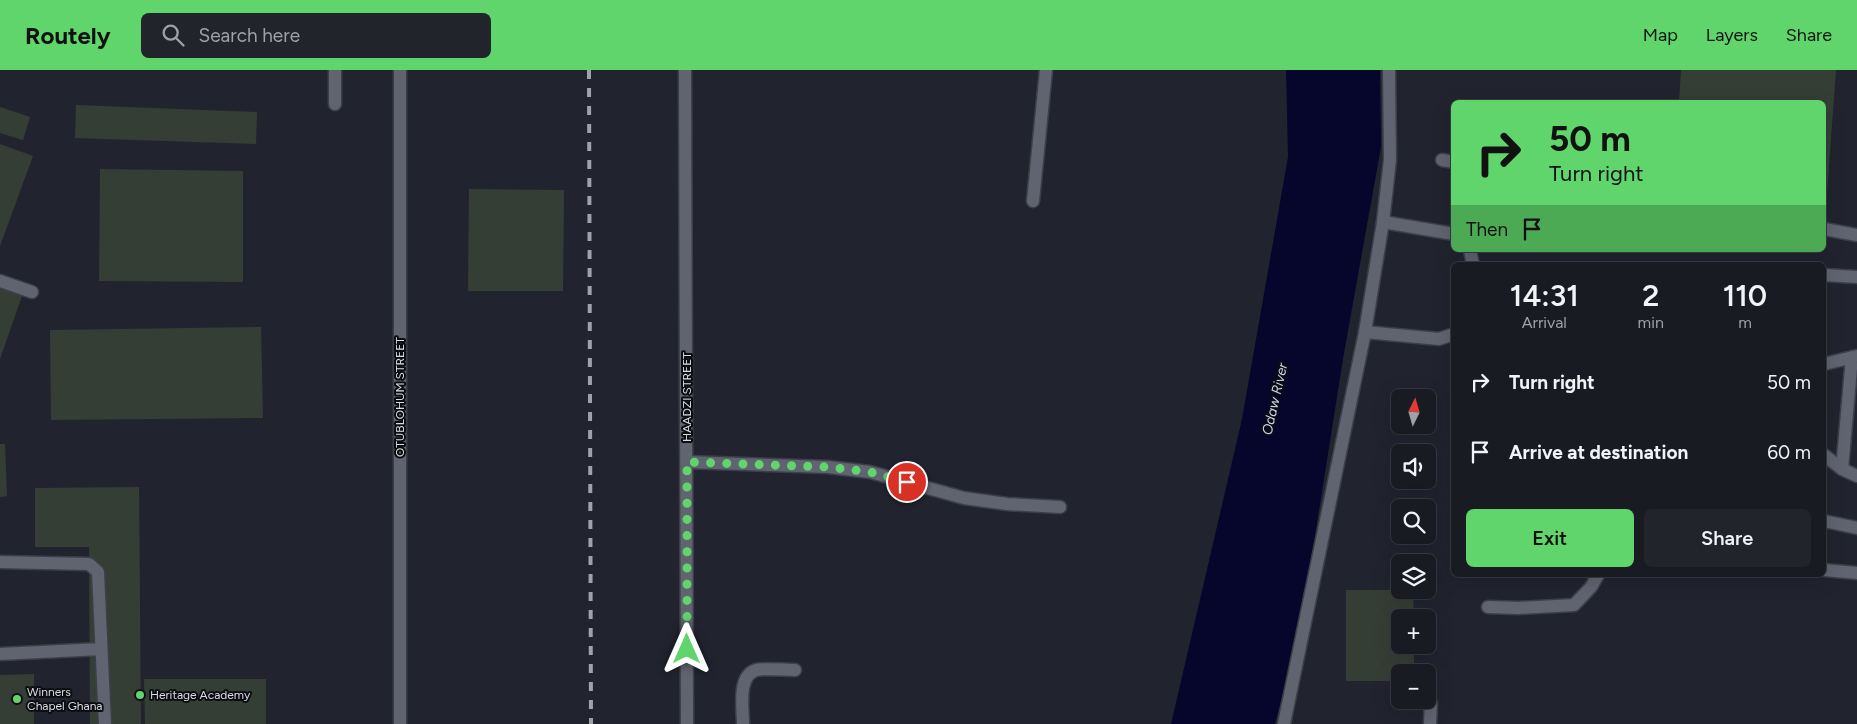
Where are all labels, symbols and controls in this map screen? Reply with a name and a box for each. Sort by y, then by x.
search box [141,13,491,58]
text: Routely [25,21,111,50]
icon: search [159,21,187,49]
text: Search here [199,24,300,47]
text: Map [1643,24,1678,46]
text: Layers [1706,24,1758,46]
text: Share [1786,24,1832,46]
text: 50 m [1549,118,1631,160]
icon: right [1466,120,1531,185]
text: Turn right [1549,160,1644,187]
icon: arrive [1518,215,1546,243]
text: Then [1466,218,1508,241]
text: 14:31 [1510,277,1579,314]
text: 2 [1642,277,1659,314]
text: 110 [1723,277,1767,314]
text: Arrival [1522,313,1567,332]
text: min [1638,313,1664,332]
text: m [1738,313,1752,332]
street label: OTUBLOHUM STREET [393,337,407,457]
street label: HAADZI STREET [680,352,694,442]
water label: Odaw River [1258,360,1292,437]
icon: right [1466,368,1494,396]
text: Turn right [1509,371,1595,394]
text: 50 m [1767,371,1811,394]
north arrow [1391,389,1436,434]
map controls [1391,389,1436,709]
icon: arrive [1466,438,1494,466]
text: Arrive at destination [1509,441,1688,464]
text: 60 m [1767,441,1811,464]
button: sound [1391,444,1436,489]
pin [886,461,928,503]
icon: arrive [893,468,921,496]
button: search [1391,499,1436,544]
button: Exit [1466,509,1634,567]
button: Share [1644,509,1811,567]
button: layers [1391,554,1436,599]
button: + [1391,609,1436,654]
position arrow [660,622,712,674]
button: − [1391,664,1436,709]
place label: Winners Chapel Ghana [27,685,102,713]
place label: Heritage Academy [150,688,251,702]
marker: Heritage Academy [134,689,146,701]
marker: Winners Chapel Ghana [11,693,23,705]

